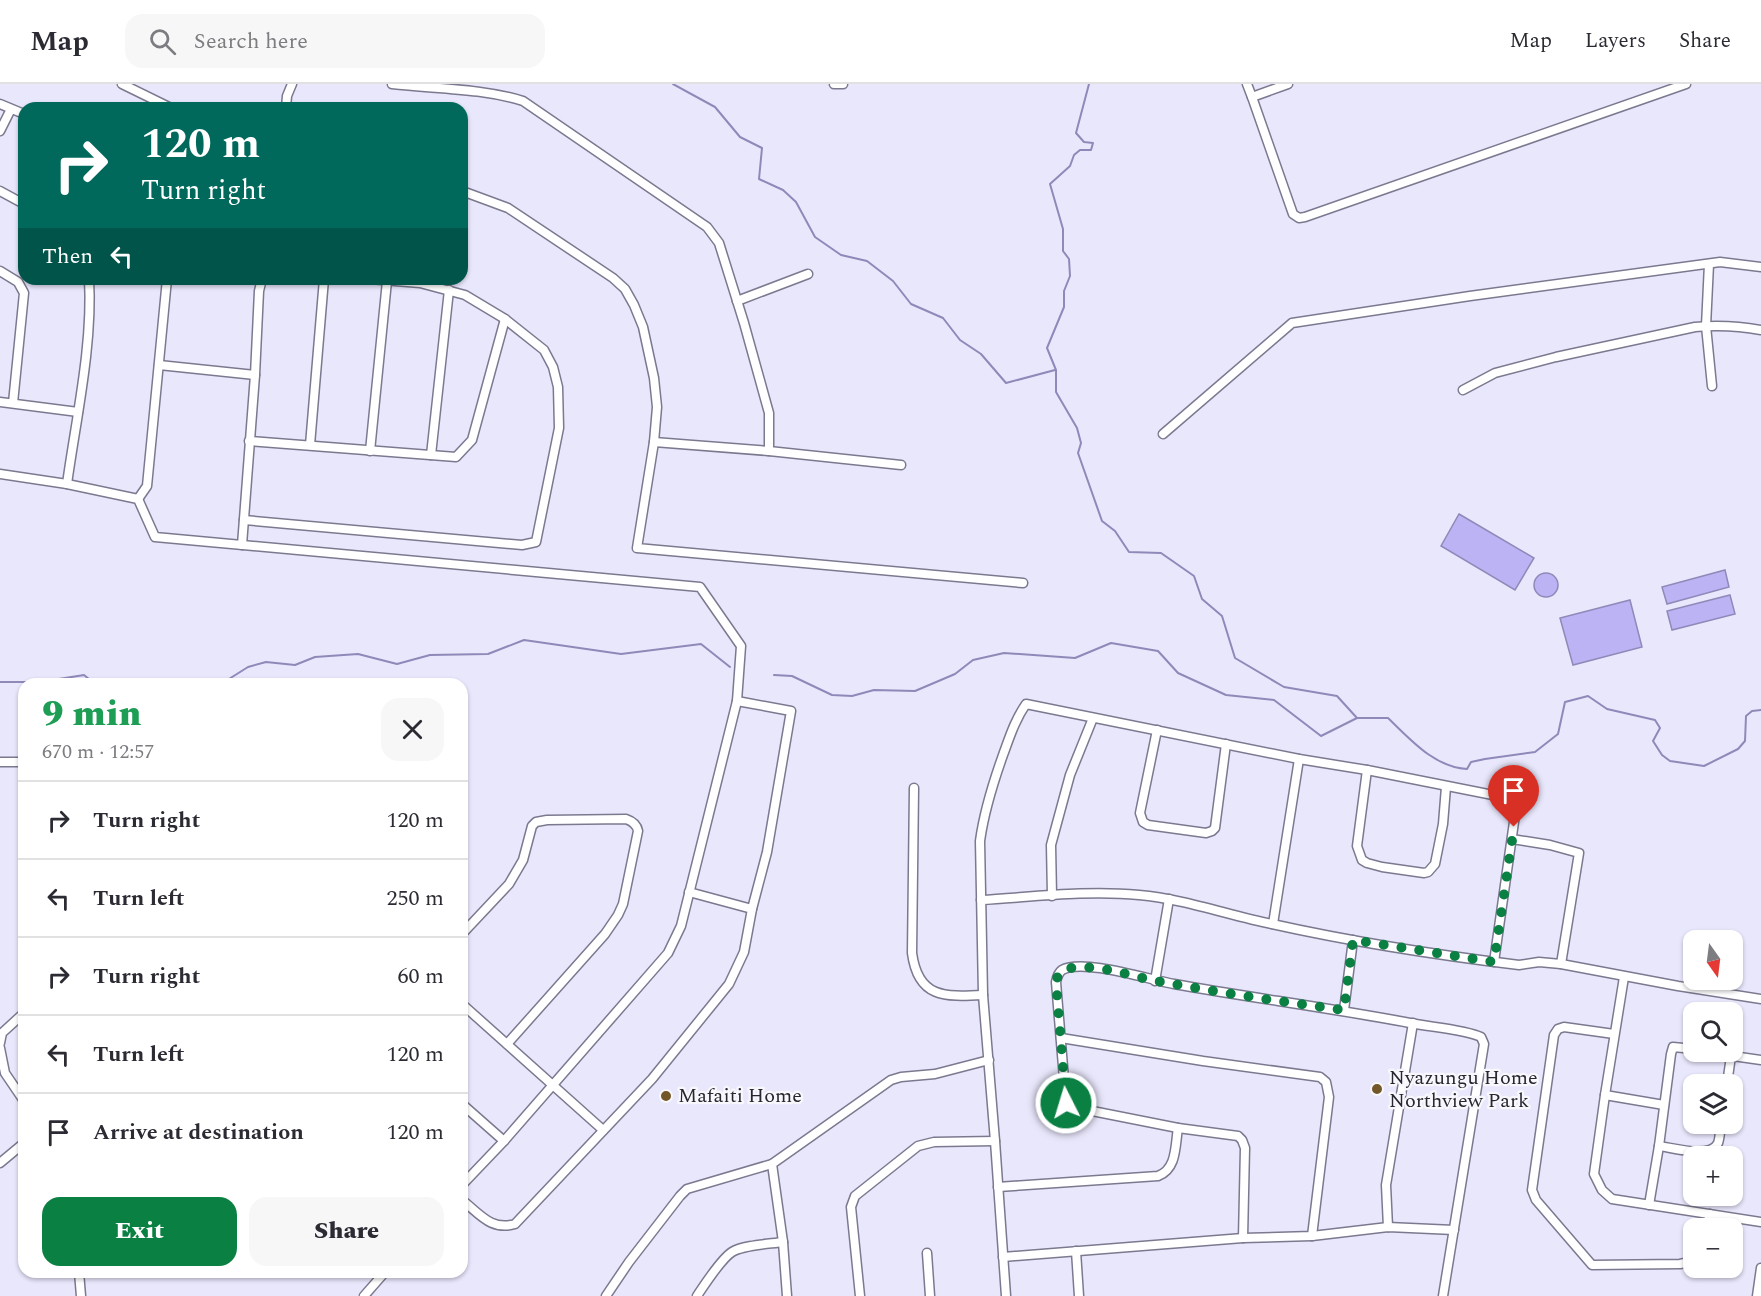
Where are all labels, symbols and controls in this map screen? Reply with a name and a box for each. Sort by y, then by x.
search box [125,14,545,68]
text: Map [30,20,89,63]
icon: search [146,25,179,58]
text: Search here [194,25,308,58]
text: Map [1510,25,1552,57]
text: Layers [1585,25,1646,57]
text: Share [1679,25,1731,57]
text: 120 m [141,113,260,176]
icon: right [42,126,120,204]
text: Turn right [141,170,266,212]
text: Then [42,240,93,273]
icon: left [105,240,138,273]
text: 9 min [42,687,142,742]
button: close [381,698,444,761]
text: 670 m · 12:57 [42,737,154,767]
pin [1488,765,1539,827]
icon: arrive [1497,774,1530,807]
icon: right [42,804,75,837]
text: Turn right [93,804,200,837]
text: 120 m [387,804,444,837]
icon: left [42,882,75,915]
text: Turn left [93,882,185,915]
text: 250 m [387,882,444,915]
north arrow [1683,930,1743,990]
map controls [1683,930,1743,1278]
icon: right [42,960,75,993]
text: Turn right [93,960,200,993]
text: 60 m [398,960,444,993]
button: search [1683,1002,1743,1062]
icon: left [42,1038,75,1071]
text: Turn left [93,1038,185,1071]
text: 120 m [387,1038,444,1071]
place label: Nyazungu Home Northview Park [1389,1063,1538,1116]
position arrow [1034,1071,1098,1135]
button: layers [1683,1074,1743,1134]
place label: Mafaiti Home [678,1081,802,1111]
marker: Nyazungu Home Northview Park [1370,1082,1384,1096]
marker: Mafaiti Home [659,1089,673,1103]
icon: arrive [42,1116,75,1149]
text: Arrive at destination [93,1116,304,1149]
text: 120 m [387,1116,444,1149]
button: + [1683,1146,1743,1206]
button: Exit [42,1197,237,1266]
button: Share [249,1197,444,1266]
button: − [1683,1218,1743,1278]

